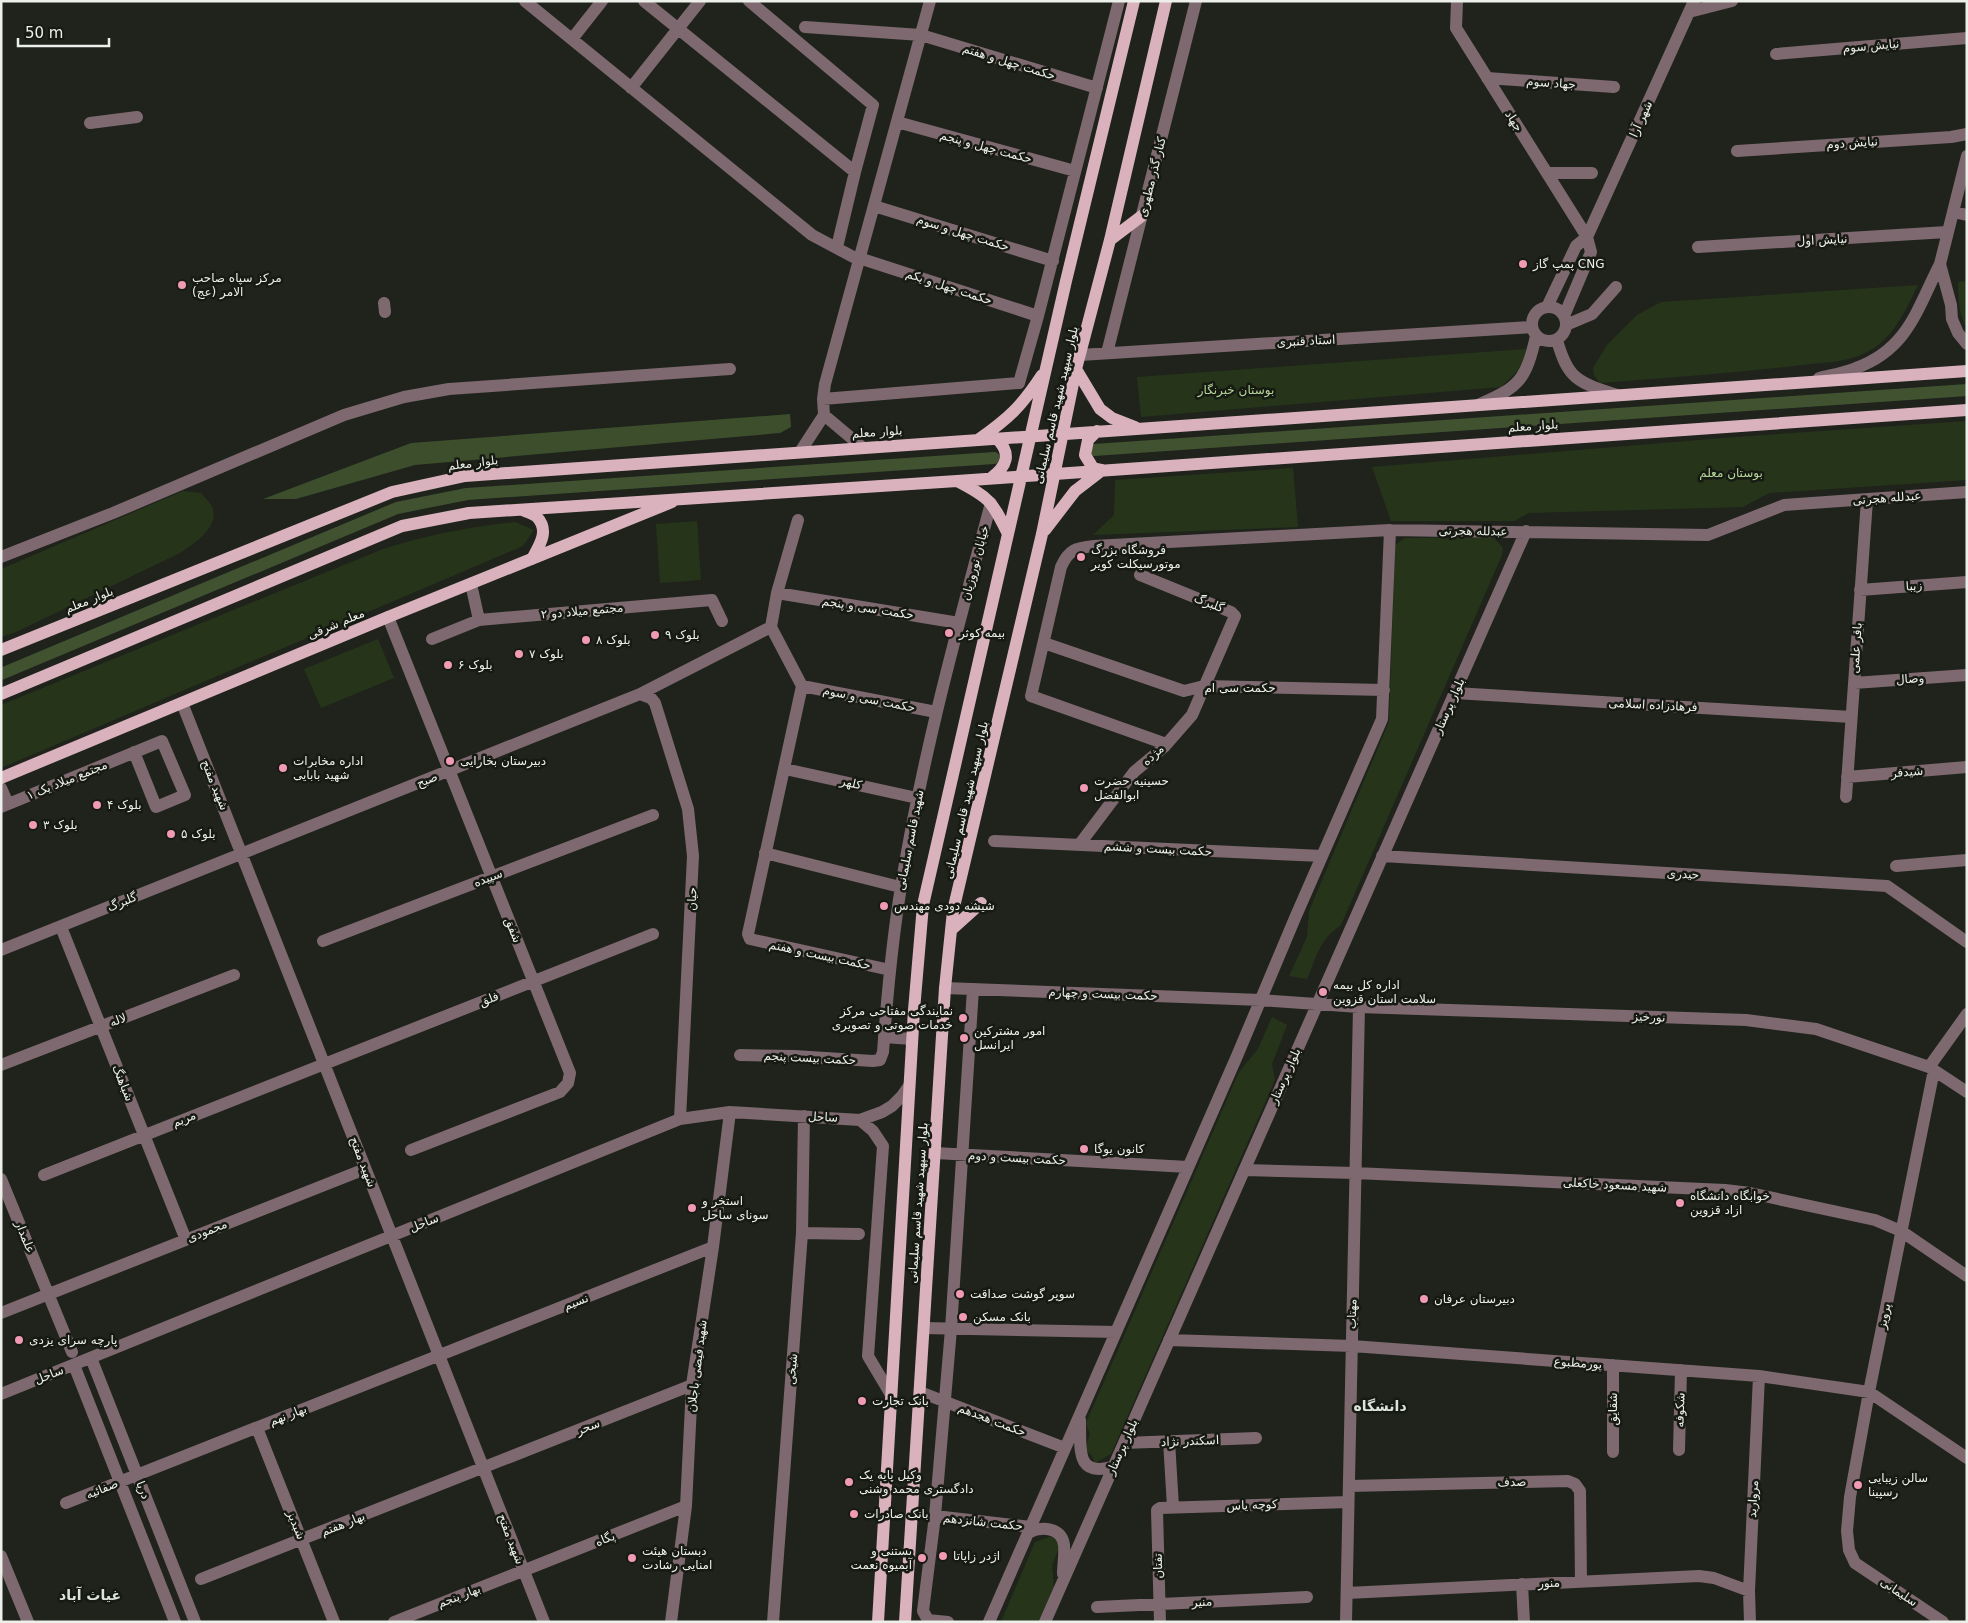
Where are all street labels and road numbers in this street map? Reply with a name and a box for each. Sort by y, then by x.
street label: نیایش سوم [1842,37,1900,56]
street label: حکمت چهل و هفتم [961,41,1057,84]
street label: جهاد سوم [1526,74,1576,93]
street label: شهر آرا [1626,98,1656,140]
street label: جهاد [1502,108,1526,134]
street label: حکمت چهل و پنجم [938,128,1034,167]
street label: نیایش دوم [1826,134,1878,153]
street label: کنار گذر مطهری [1135,135,1170,219]
street label: حکمت چهل و سوم [915,212,1011,255]
street label: نیایش اول [1796,232,1848,249]
street label: حکمت چهل و یکم [904,266,994,309]
street label: بلوار سپهبد شهید قاسم سلیمانی [1031,325,1082,486]
street label: استاد قنبری [1276,332,1336,351]
street label: بلوار معلم [1507,417,1559,436]
street label: بلوار معلم [851,423,903,442]
street label: بلوار معلم [447,453,499,474]
street label: عبدلله هجرتی [1852,489,1922,508]
street label: عبدلله هجرتی [1438,523,1508,540]
street label: خیابان نوروزیان [958,524,993,602]
street label: زیبا [1905,578,1923,595]
street label: بلوار معلم [63,584,115,617]
street label: گلبرگ [1192,591,1226,616]
street label: حکمت سی و پنجم [821,594,915,623]
street label: مجتمع میلاد دو ۲ [540,600,624,623]
street label: معلم شرقی [305,606,367,643]
street label: باقر علمی [1847,622,1866,674]
street label: وصال [1895,671,1925,688]
street label: بلوار پرستار [1430,676,1468,737]
street label: حکمت سی ام [1204,681,1276,695]
street label: حکمت سی و سوم [821,683,916,716]
street label: فرهادزاده اسلامی [1608,696,1698,715]
street label: بلوار سپهبد شهید قاسم سلیمانی [941,720,992,881]
street label: مژده [1139,742,1168,769]
street label: مجتمع میلاد یک ۱ [25,757,109,803]
street label: شهید مفتح [199,758,231,812]
street label: شیدفر [1889,764,1924,781]
street label: صبح [414,769,440,791]
street label: کلهر [838,773,863,793]
street label: شهید قاسم سلیمانی [893,789,927,891]
street label: حکمت بیست و ششم [1104,839,1212,860]
street label: سپیده [472,866,504,890]
street label: حیدری [1666,866,1700,883]
street label: حیان [685,887,699,911]
street label: گلبرگ [105,890,139,915]
street label: شفق [501,915,524,945]
street label: حکمت بیست و هفتم [768,937,872,974]
street label: حکمت بیست و چهارم [1048,985,1158,1004]
street label: فلق [477,989,501,1010]
street label: نورخیز [1631,1009,1666,1026]
street label: لاله [108,1010,128,1030]
street label: بلوار پرستار [1266,1046,1304,1107]
street label: حکمت بیست پنجم [763,1049,857,1067]
street label: شباهنگ [109,1063,137,1103]
street label: مریم [170,1108,198,1131]
street label: ساحل [808,1109,838,1125]
street label: بلوار سپهبد شهید قاسم سلیمانی [905,1122,932,1284]
street label: شهید مفتح [347,1135,379,1189]
street label: حکمت بیست و دوم [968,1148,1066,1169]
street label: شهید مسعود خاکعلی [1563,1175,1667,1196]
street label: ساحل [407,1211,441,1235]
street label: محمودی [185,1217,229,1246]
street label: علمدار [11,1218,38,1256]
street label: نسیم [561,1291,591,1313]
street label: مهتاب [1345,1299,1359,1329]
street label: پرویز [1874,1302,1894,1331]
street label: شهید فیضی باجلان [684,1319,710,1413]
street label: شیخی [784,1353,800,1385]
street label: پورمطبوع [1553,1354,1603,1373]
street label: ساحل [32,1363,66,1387]
street label: شقایق [1606,1392,1621,1426]
street label: شکوفه [1672,1392,1689,1428]
street label: بهار نهم [267,1401,309,1429]
street label: حکمت هجدهم [956,1401,1028,1439]
street label: سحر [573,1416,602,1439]
street label: بلوار پرستار [1103,1417,1141,1478]
street label: اسکندر نژاد [1161,1433,1219,1450]
street label: صدف [1497,1475,1527,1489]
street label: صفائیه [84,1476,120,1502]
street label: دریا [132,1479,153,1501]
street label: مروارید [1745,1480,1762,1518]
street label: کوچه یاس [1226,1497,1278,1514]
street label: شبدیز [283,1508,308,1542]
street label: بهار هفتم [319,1509,367,1540]
street label: حکمت شانزدهم [942,1511,1023,1534]
street label: شهید مفتح [495,1512,527,1566]
street label: پگاه [593,1529,617,1549]
street label: تفتان [1151,1553,1165,1579]
street label: سلیمانی [1878,1575,1920,1609]
street label: منور [1537,1576,1560,1591]
street label: بهار پنجم [436,1581,483,1612]
street label: منیر [1191,1594,1213,1611]

